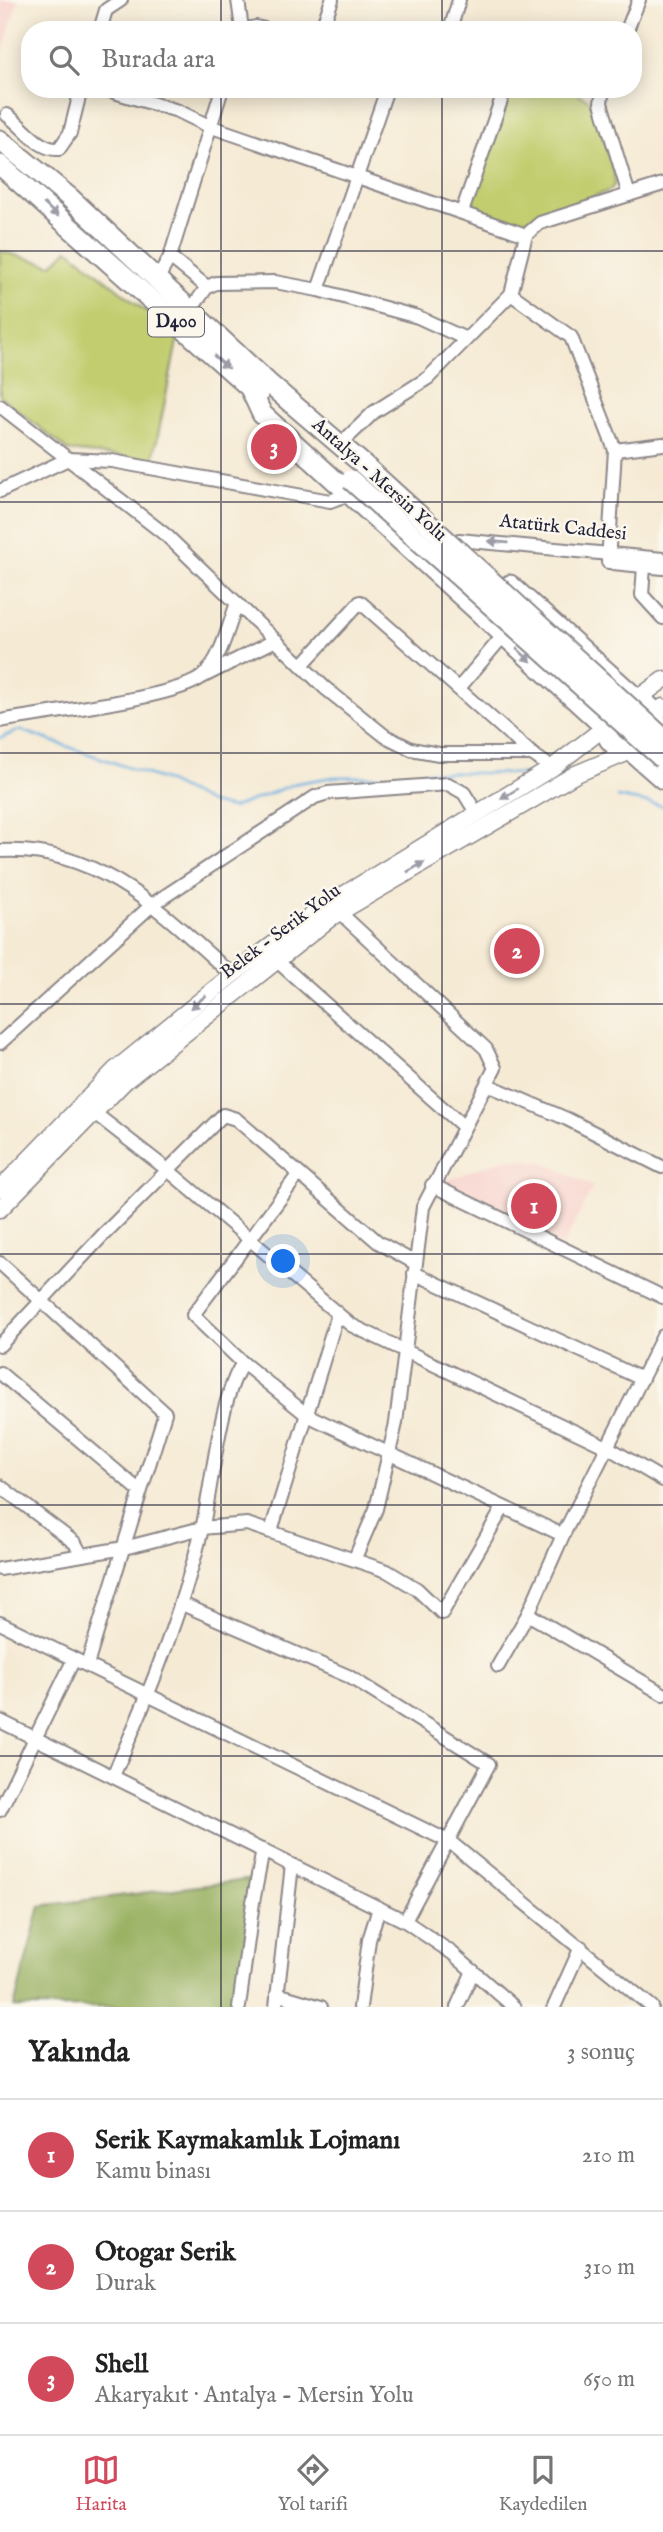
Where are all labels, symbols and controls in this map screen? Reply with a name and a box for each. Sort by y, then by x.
search box [21,21,642,98]
icon: search [45,41,83,79]
text: Burada ara [101,43,215,76]
one-way arrow [42,202,59,218]
road number: D400 [148,308,204,336]
one-way arrow [212,354,230,370]
street label: Antalya - Mersin Yolu [306,412,452,547]
pin: 3 [251,421,297,473]
street label: Atatürk Caddesi [497,509,628,547]
one-way arrow [486,536,508,547]
one-way arrow [515,646,532,662]
one-way arrow [500,788,519,801]
one-way arrow [407,861,426,873]
street label: Belek - Serik Yolu [216,879,346,985]
pin: 2 [494,925,540,977]
one-way arrow [190,994,207,1009]
pin: 1 [511,1180,557,1232]
your location [266,1244,300,1278]
text: Yakında [28,2034,130,2072]
text: 3 sonuç [567,2038,635,2067]
text: Serik Kaymakamlık Lojmanı [95,2124,400,2157]
text: 1 [47,2141,55,2170]
text: 210 m [582,2141,635,2170]
text: Kamu binası [95,2157,211,2186]
text: Otogar Serik [95,2236,236,2269]
text: 2 [46,2253,56,2282]
text: 310 m [584,2253,635,2282]
text: Durak [95,2269,156,2298]
text: Shell [95,2348,148,2381]
text: 3 [47,2365,55,2394]
text: 650 m [583,2365,635,2394]
text: Akaryakıt · Antalya - Mersin Yolu [95,2381,414,2410]
tab: Harita [75,2451,127,2517]
tab: Yol tarifi [278,2451,348,2517]
tab: Kaydedilen [499,2451,587,2517]

